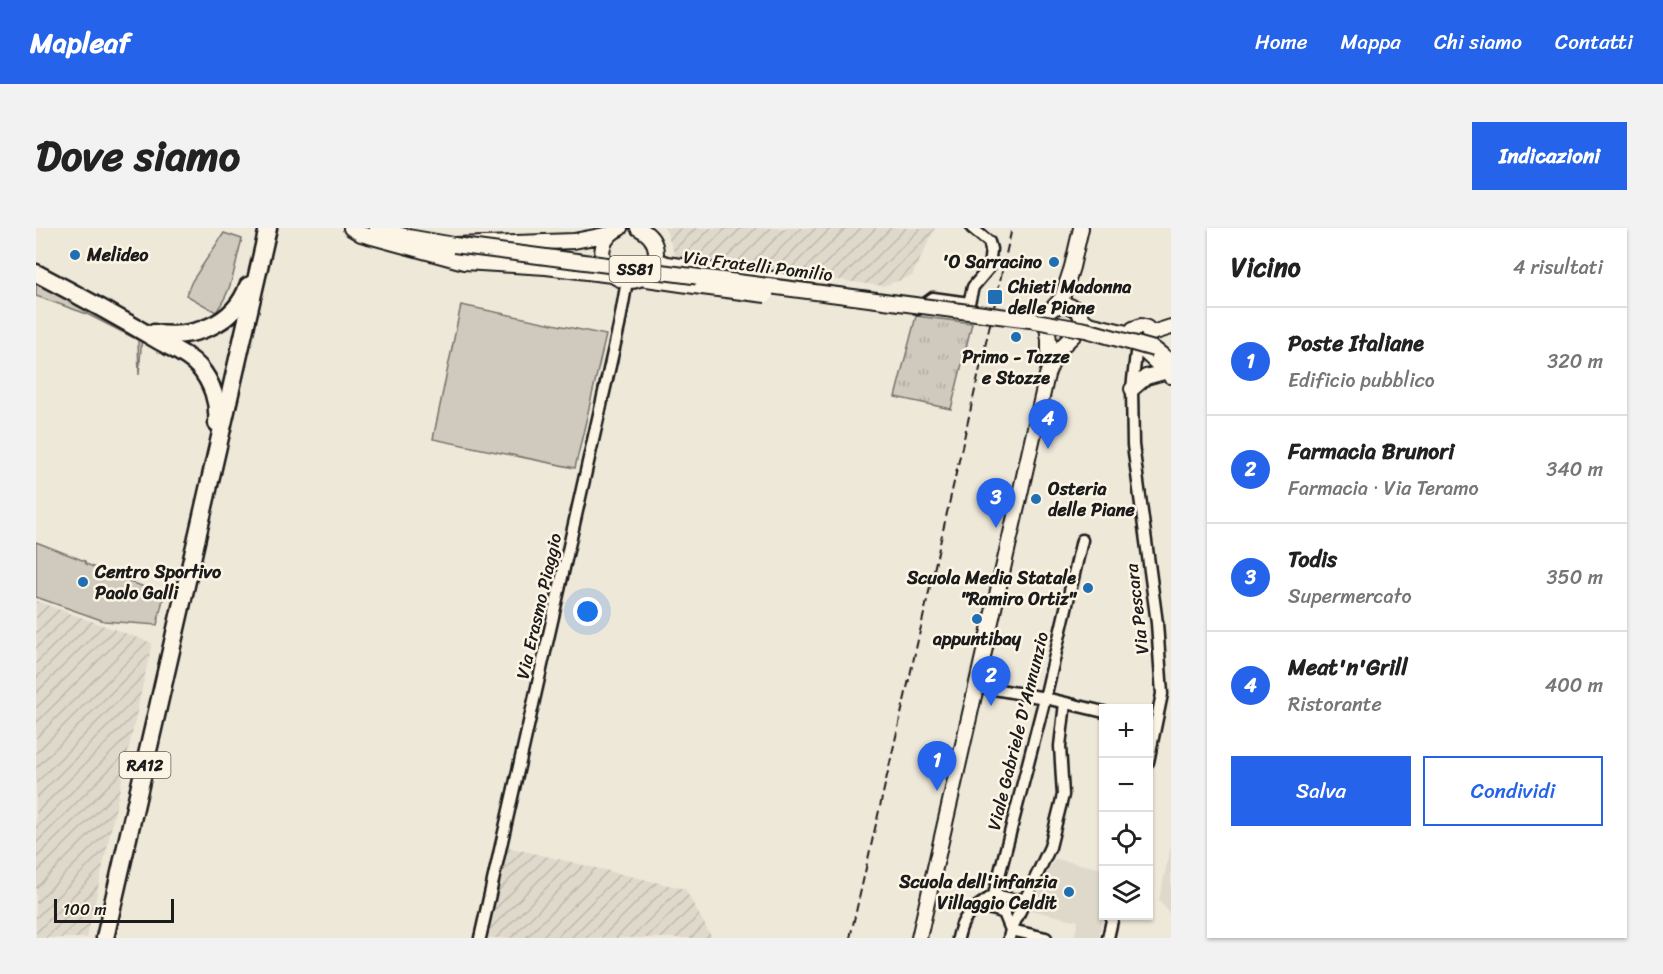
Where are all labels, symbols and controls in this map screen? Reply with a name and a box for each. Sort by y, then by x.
text: Mapleaf [30,18,130,67]
text: Home [1255,23,1307,61]
text: Mappa [1340,23,1401,61]
text: Chi siamo [1434,23,1522,61]
text: Contatti [1555,23,1633,61]
text: Dove siamo [36,119,240,193]
button: Indicazioni [1472,122,1627,190]
place label: Melideo [86,239,149,271]
street label: Via Fratelli Pomilio [681,241,835,291]
text: Vicino [1231,244,1301,290]
place label: 'O Sarracino [942,246,1043,278]
marker: Melideo [68,248,82,262]
text: 4 risultati [1513,250,1603,285]
marker: 'O Sarracino [1047,255,1061,269]
road number: SS81 [610,256,660,282]
place label: Chieti Madonna delle Piane [1007,271,1132,324]
marker: Chieti Madonna delle Piane [986,288,1004,306]
text: Poste Italiane [1288,324,1424,363]
marker: Primo - Tazze e Stozze [1009,330,1023,344]
place label: Primo - Tazze e Stozze [962,341,1071,394]
text: 1 [1246,344,1255,379]
text: 320 m [1547,344,1603,379]
text: Edificio pubblico [1288,363,1435,398]
pin: 4 [1028,400,1068,449]
text: Farmacia Brunori [1288,432,1454,471]
text: 2 [1245,452,1256,487]
text: 340 m [1546,452,1603,487]
text: Farmacia · Via Teramo [1288,471,1479,506]
place label: Osteria delle Piane [1048,473,1136,526]
pin: 3 [976,478,1016,528]
marker: Osteria delle Piane [1029,492,1043,506]
street label: Via Erasmo Piaggio [507,530,571,682]
text: Todis [1288,540,1337,579]
place label: Centro Sportivo Paolo Galli [94,556,222,609]
text: 3 [1245,560,1256,595]
text: 350 m [1547,560,1603,595]
street label: Via Pescara [1115,561,1158,656]
place label: Scuola Media Statale "Ramiro Ortiz" [906,562,1078,615]
marker: Centro Sportivo Paolo Galli [76,575,90,589]
text: Supermercato [1288,579,1412,614]
marker: Scuola Media Statale "Ramiro Ortiz" [1081,581,1095,595]
your location [573,597,602,626]
marker: appuntibay [970,612,984,626]
place label: appuntibay [932,623,1022,655]
street label: Viale Gabriele D'Annunzio [978,628,1058,834]
text: Meat'n'Grill [1288,648,1408,687]
pin: 2 [972,656,1010,706]
text: 4 [1244,668,1257,703]
text: 400 m [1545,668,1603,703]
text: Ristorante [1288,687,1382,722]
map controls [1099,704,1153,920]
button: + [1099,704,1153,758]
pin: 1 [918,742,956,791]
road number: RA12 [120,752,170,778]
button: Salva [1231,756,1411,826]
button: Condividi [1423,756,1603,826]
button: − [1099,758,1153,812]
button: locate [1099,812,1153,866]
place label: Scuola dell'infanzia Villaggio Celdit [898,866,1058,919]
button: layers [1099,866,1153,920]
marker: Scuola dell'infanzia Villaggio Celdit [1062,885,1076,899]
text: 100 m [63,895,107,924]
scale bar [54,896,174,924]

